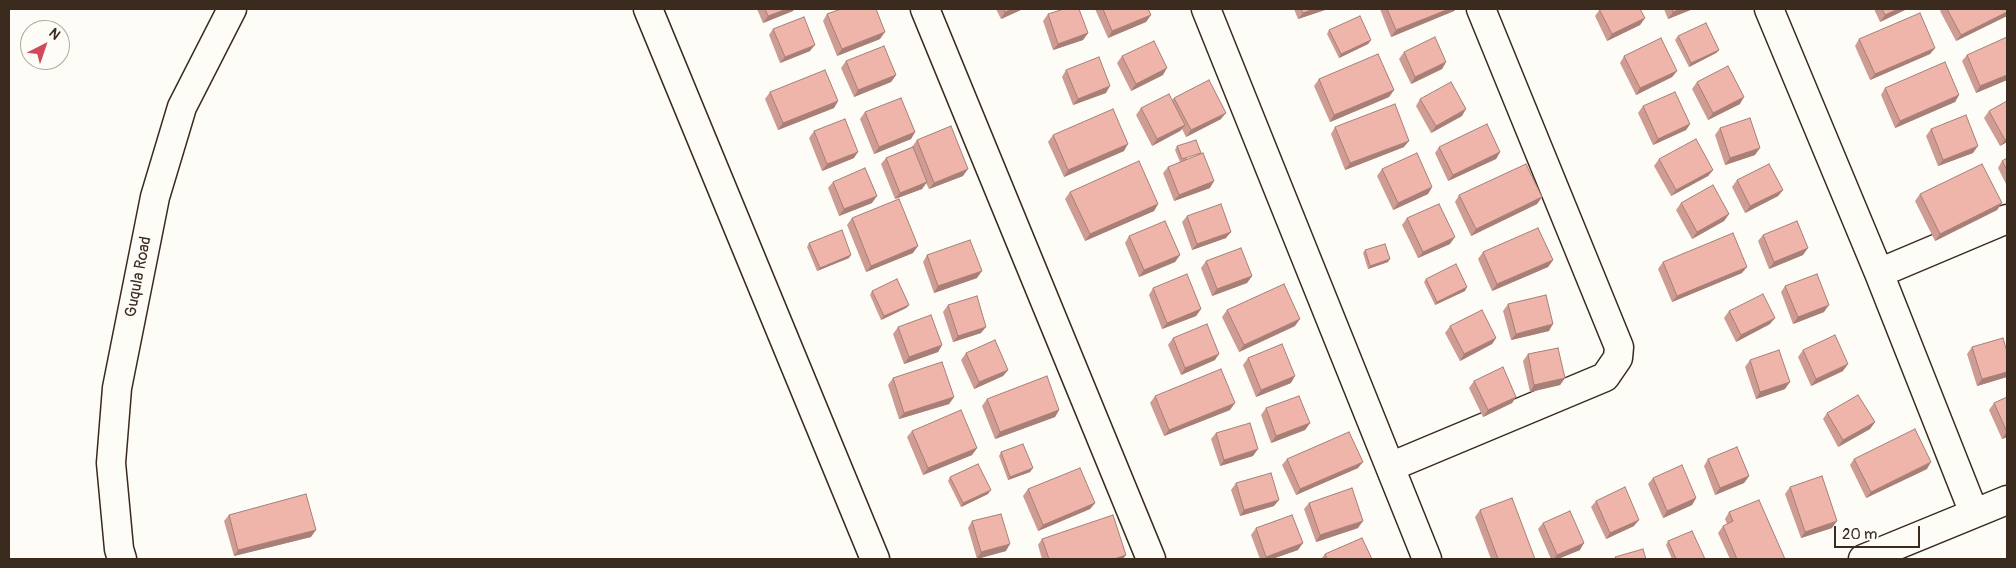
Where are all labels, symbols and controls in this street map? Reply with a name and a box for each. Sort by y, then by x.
north arrow [20,20,70,70]
text: N [45,25,64,44]
street label: Guqula Road [122,235,156,319]
scale bar [1836,516,1922,548]
text: 20 m [1842,525,1877,544]

